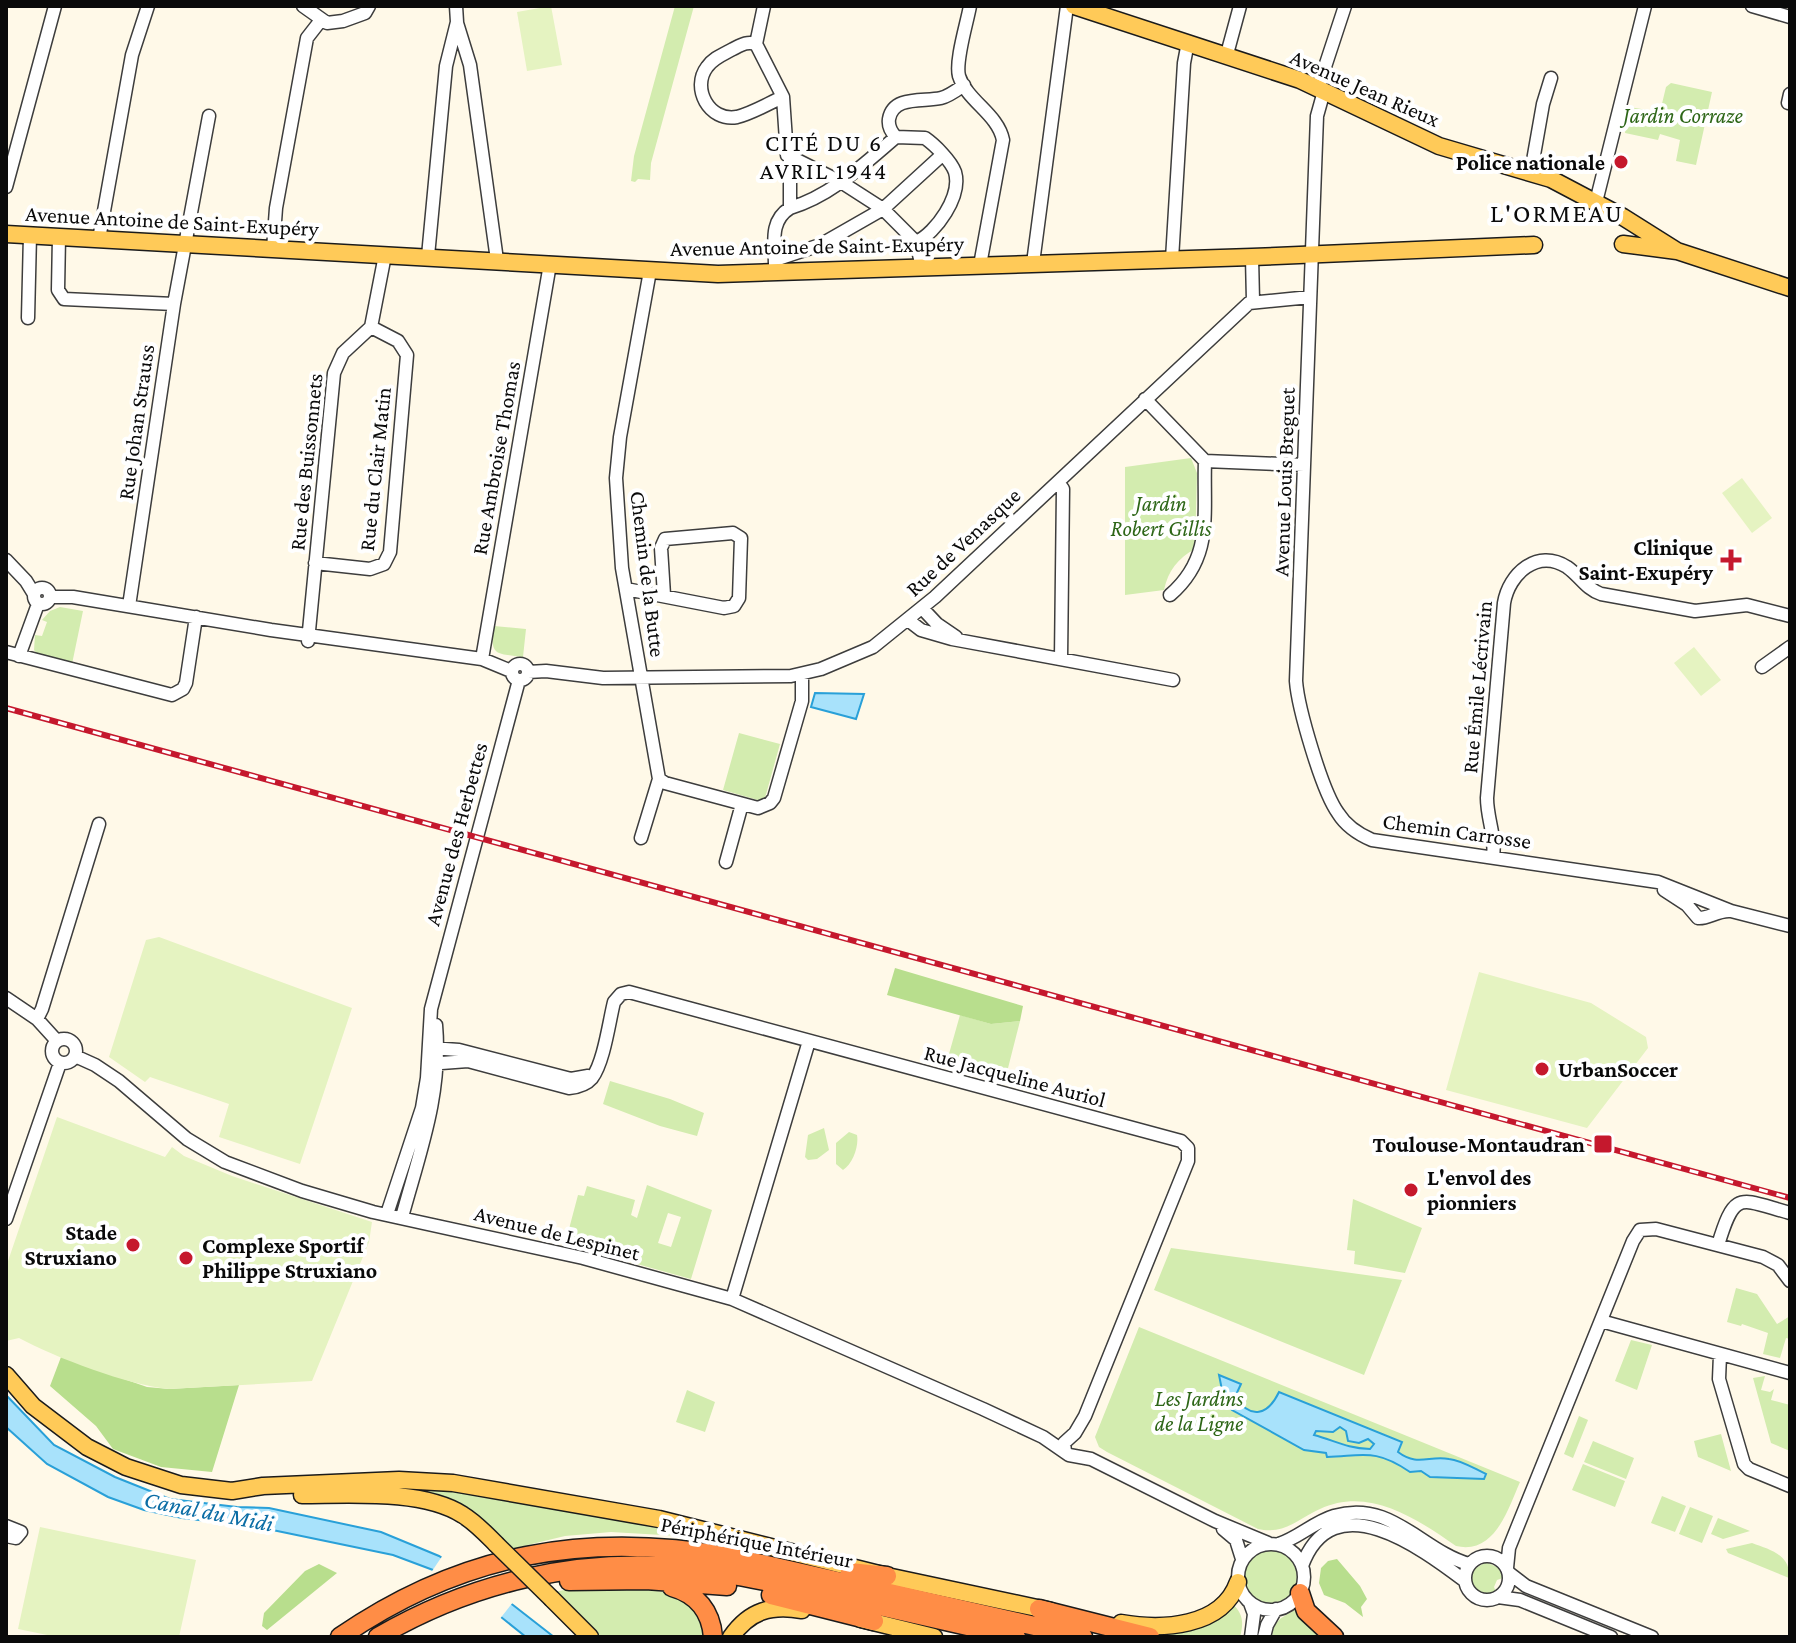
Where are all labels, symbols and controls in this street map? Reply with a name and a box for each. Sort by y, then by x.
street label: Avenue Jean Rieux [1286,44,1444,132]
park label: Jardin Corraze [1619,103,1744,128]
district label: CITÉ DU 6 AVRIL 1944 [760,129,888,184]
place label: Police nationale [1456,150,1605,175]
marker: Police nationale [1612,153,1630,171]
district label: L'ORMEAU [1490,199,1624,228]
street label: Avenue Antoine de Saint-Exupéry [25,201,320,241]
street label: Avenue Antoine de Saint-Exupéry [670,231,965,261]
street label: Rue Johan Strauss [113,343,159,501]
street label: Rue Ambroise Thomas [467,359,525,557]
street label: Rue des Buissonnets [284,372,328,552]
street label: Rue du Clair Matin [354,386,396,552]
street label: Avenue Louis Breguet [1268,386,1300,577]
street label: Rue de Venasque [901,483,1025,601]
street label: Chemin de la Butte [625,490,671,658]
park label: Jardin Robert Gillis [1110,491,1212,541]
place label: Clinique Saint-Exupéry [1579,535,1713,585]
marker: Clinique Saint-Exupéry [1720,549,1742,571]
street label: Rue Émile Lécrivain [1457,599,1497,774]
street label: Avenue des Herbettes [420,740,492,928]
street label: Chemin Carrosse [1381,808,1533,854]
street label: Rue Jacqueline Auriol [921,1040,1109,1112]
place label: UrbanSoccer [1558,1057,1678,1082]
marker: UrbanSoccer [1533,1060,1551,1078]
place label: Toulouse-Montaudran [1373,1132,1585,1157]
marker: Toulouse-Montaudran [1592,1133,1614,1155]
place label: L'envol des pionniers [1427,1165,1531,1215]
marker: L'envol des pionniers [1402,1181,1420,1199]
street label: Avenue de Lespinet [472,1200,643,1266]
place label: Stade Struxiano [24,1220,117,1270]
place label: Complexe Sportif Philippe Struxiano [202,1233,377,1283]
marker: Stade Struxiano [124,1236,142,1254]
marker: Complexe Sportif Philippe Struxiano [177,1249,195,1267]
park label: Les Jardins de la Ligne [1155,1386,1244,1436]
water label: Canal du Midi [142,1485,276,1537]
street label: Périphérique Intérieur [659,1511,855,1573]

